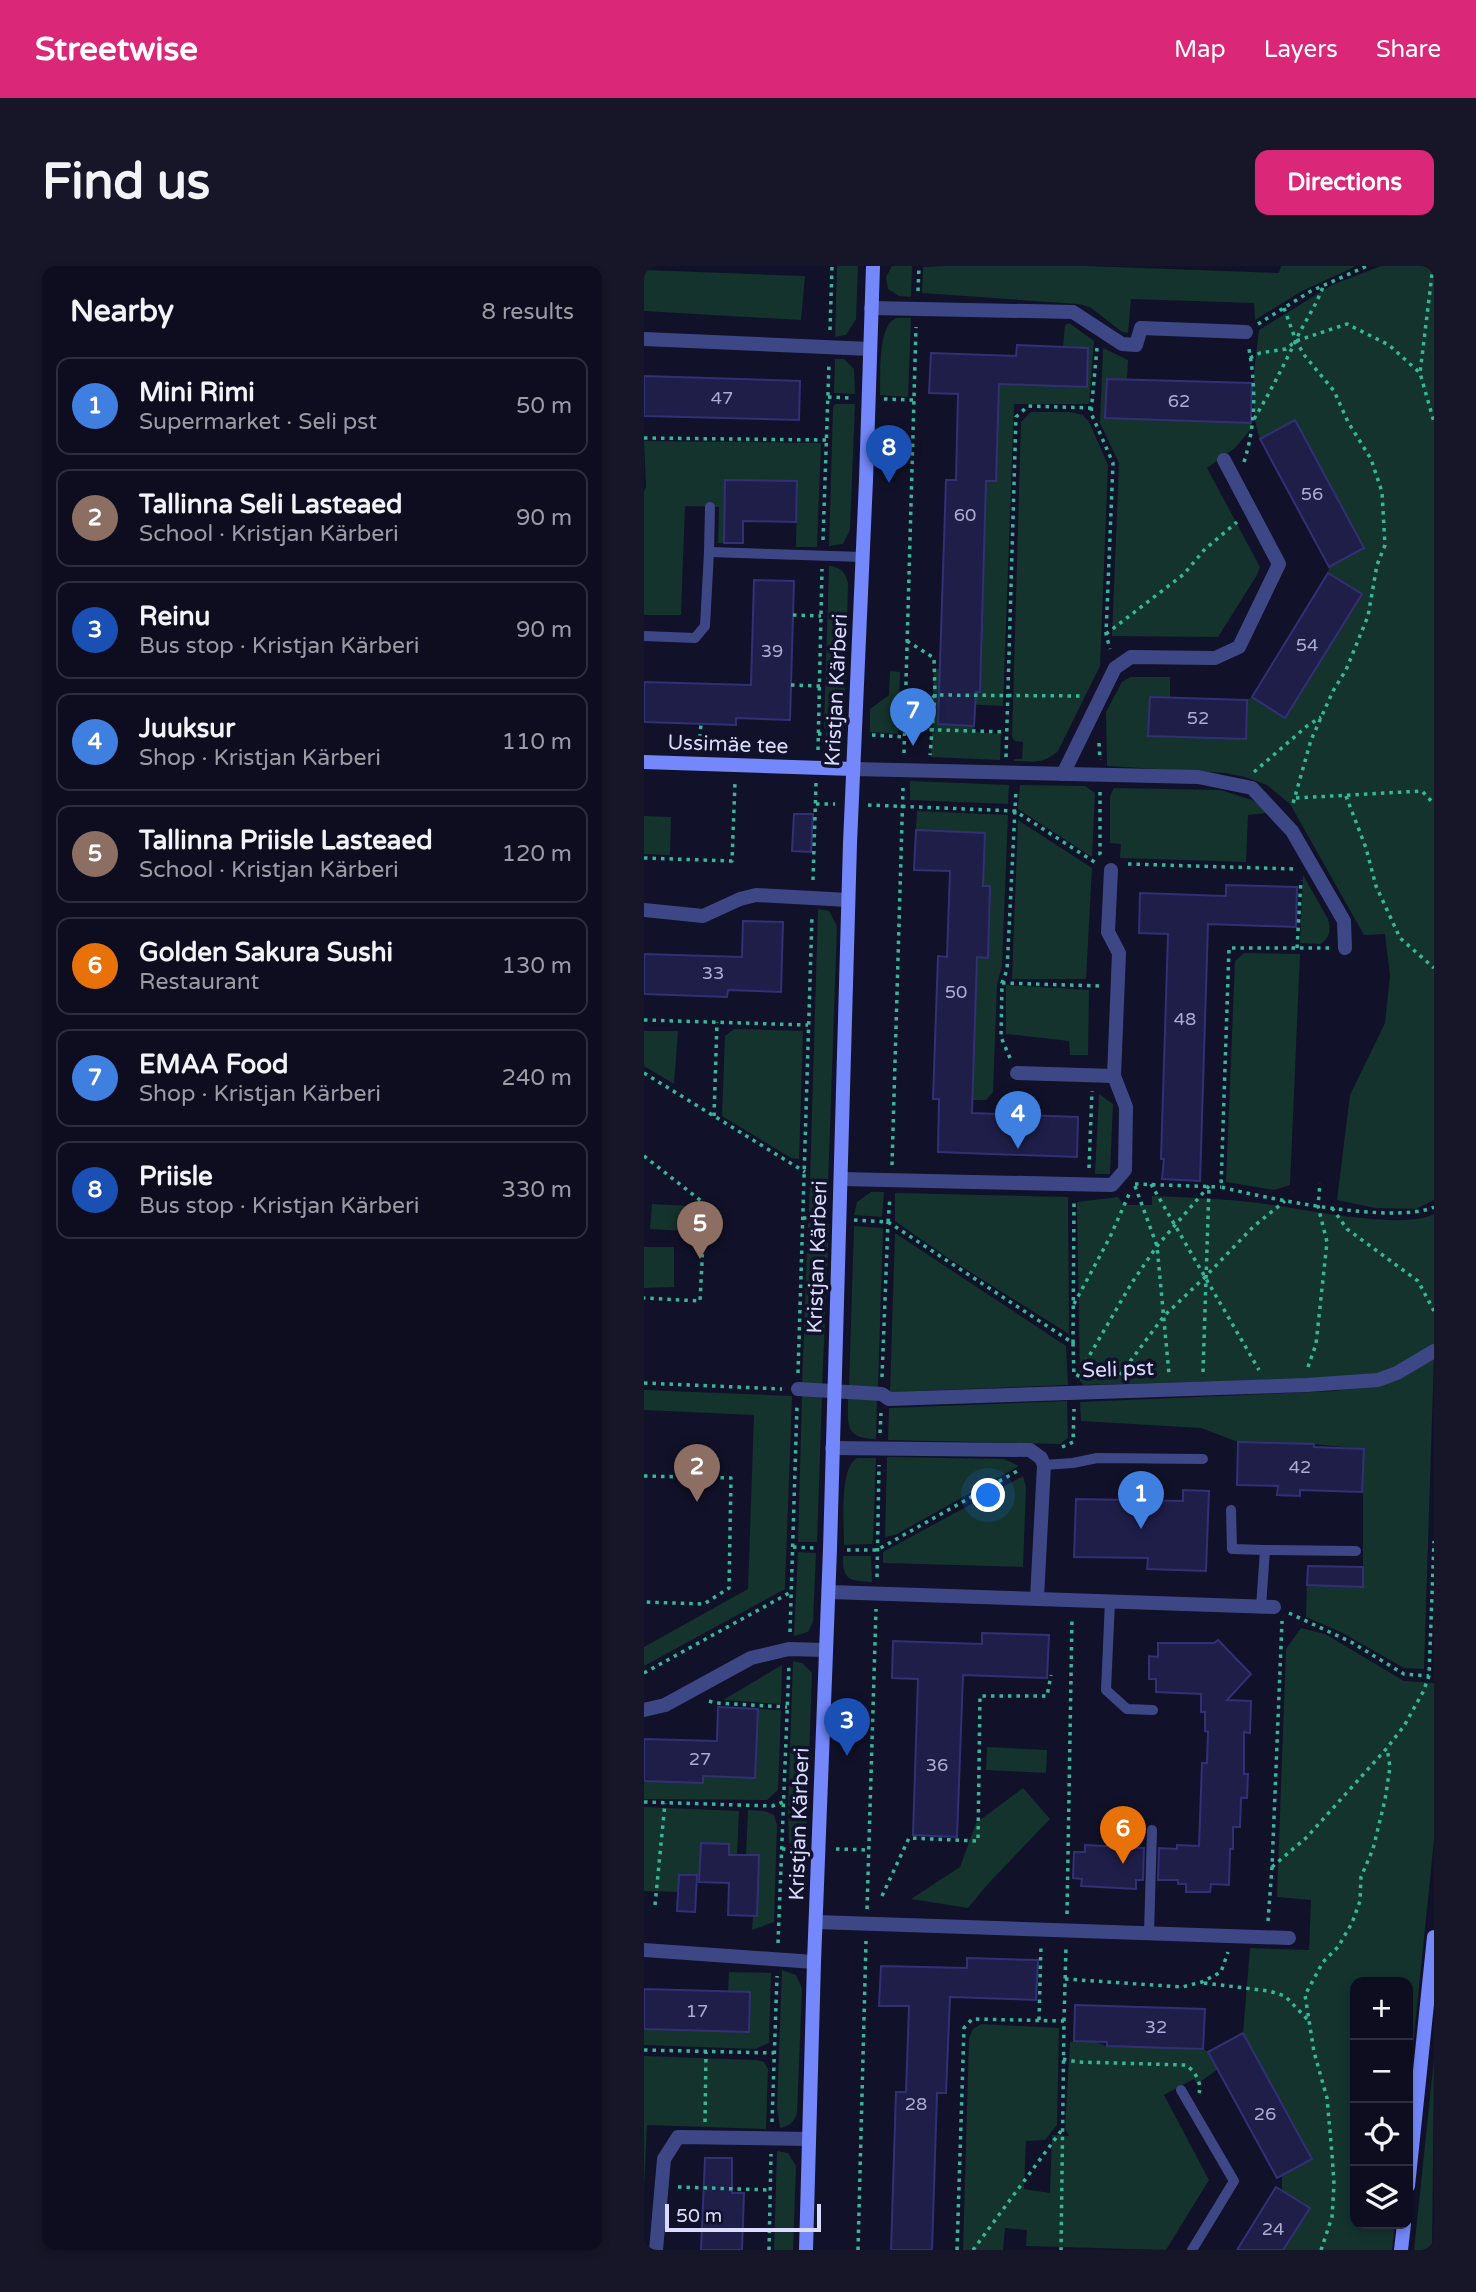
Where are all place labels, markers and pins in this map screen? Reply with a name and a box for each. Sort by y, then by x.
pin: 8 [866,425,912,483]
pin: 7 [890,688,936,746]
pin: 4 [995,1091,1041,1149]
pin: 5 [677,1201,723,1259]
pin: 2 [674,1444,720,1502]
pin: 1 [1118,1471,1164,1529]
pin: 3 [824,1698,870,1756]
pin: 6 [1100,1806,1146,1864]

